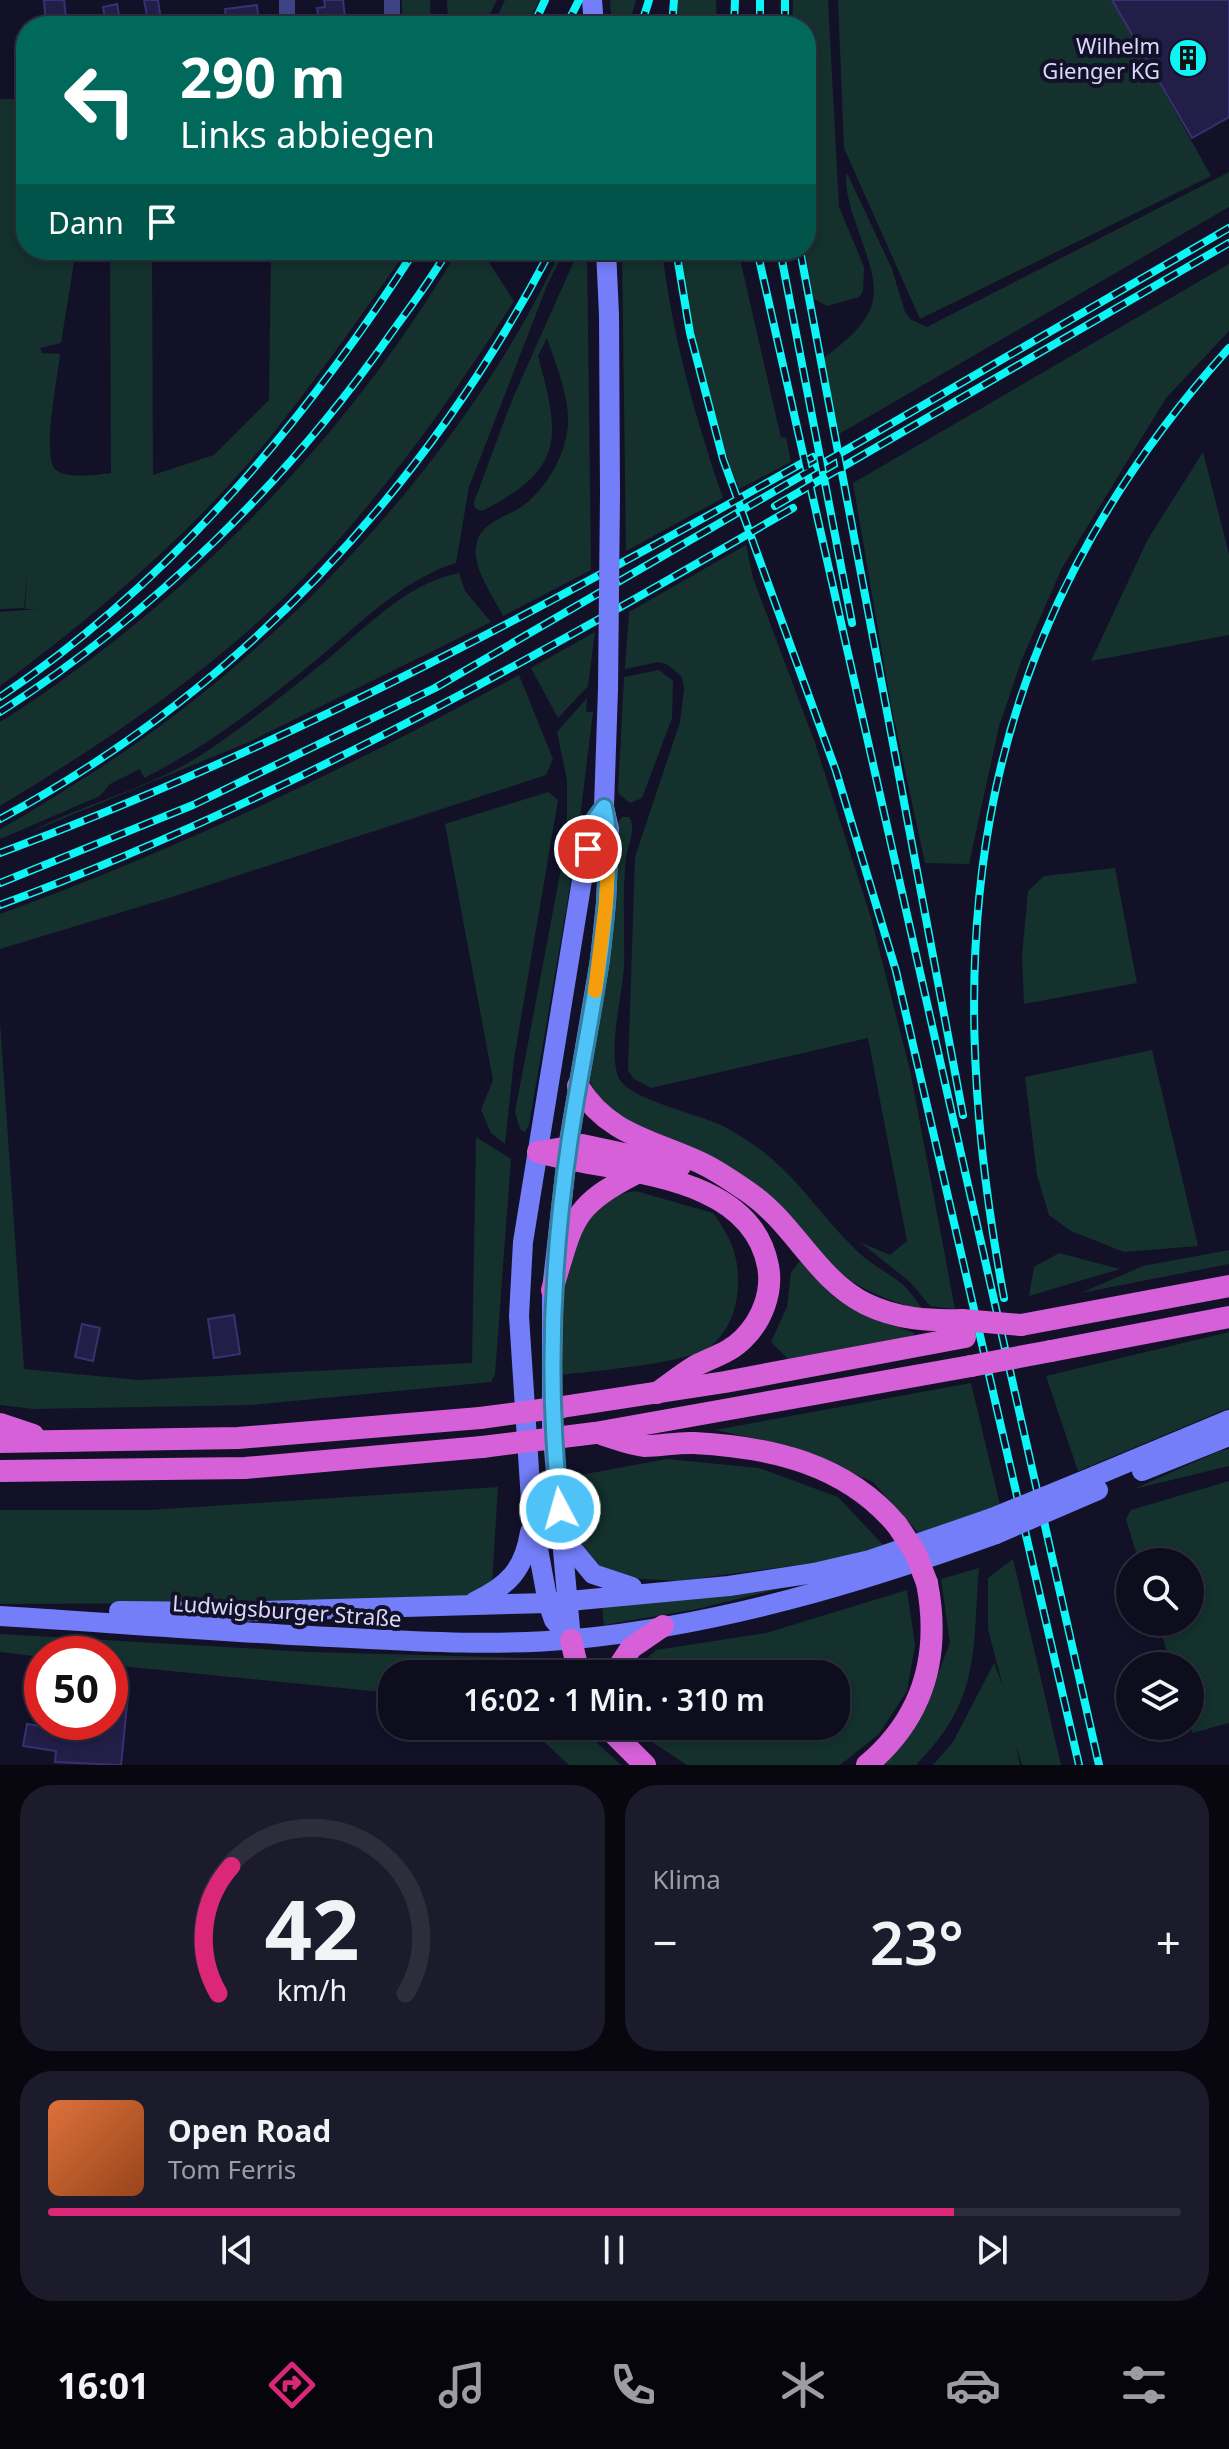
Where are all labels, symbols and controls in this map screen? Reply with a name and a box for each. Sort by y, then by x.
place label: Wilhelm Gienger KG [1042,30,1160,85]
building icon: Wilhelm Gienger KG [1167,37,1209,79]
text: 290 m [180,38,345,114]
icon: left [48,48,152,152]
text: Links abbiegen [180,110,435,159]
icon: arrive [140,200,184,244]
text: Dann [48,202,124,243]
pin [554,815,622,883]
icon: arrive [566,827,610,871]
position arrow [518,1467,602,1551]
map controls [1116,1548,1204,1740]
button: search [1116,1548,1204,1636]
street label: Ludwigsburger Straße [171,1587,403,1633]
speed limit sign: 50 [24,1636,128,1740]
button: layers [1116,1652,1204,1740]
text: 16:02 · 1 Min. · 310 m [463,1679,765,1720]
text: Klima [653,1861,721,1897]
text: 42 [265,1871,360,1984]
text: 23° [870,1901,964,1983]
text: − [653,1912,678,1972]
text: + [1156,1912,1181,1972]
text: km/h [277,1970,347,2009]
text: Open Road [168,2110,331,2151]
text: Tom Ferris [168,2151,296,2187]
icon: previous [215,2228,259,2272]
icon: pause [592,2228,636,2272]
icon: next [970,2228,1014,2272]
icon: directions [264,2357,320,2413]
icon: music [434,2357,490,2413]
icon: phone [605,2357,661,2413]
icon: climate [775,2357,831,2413]
icon: car [945,2357,1001,2413]
icon: filters [1116,2357,1172,2413]
text: 16:01 [57,2361,150,2410]

